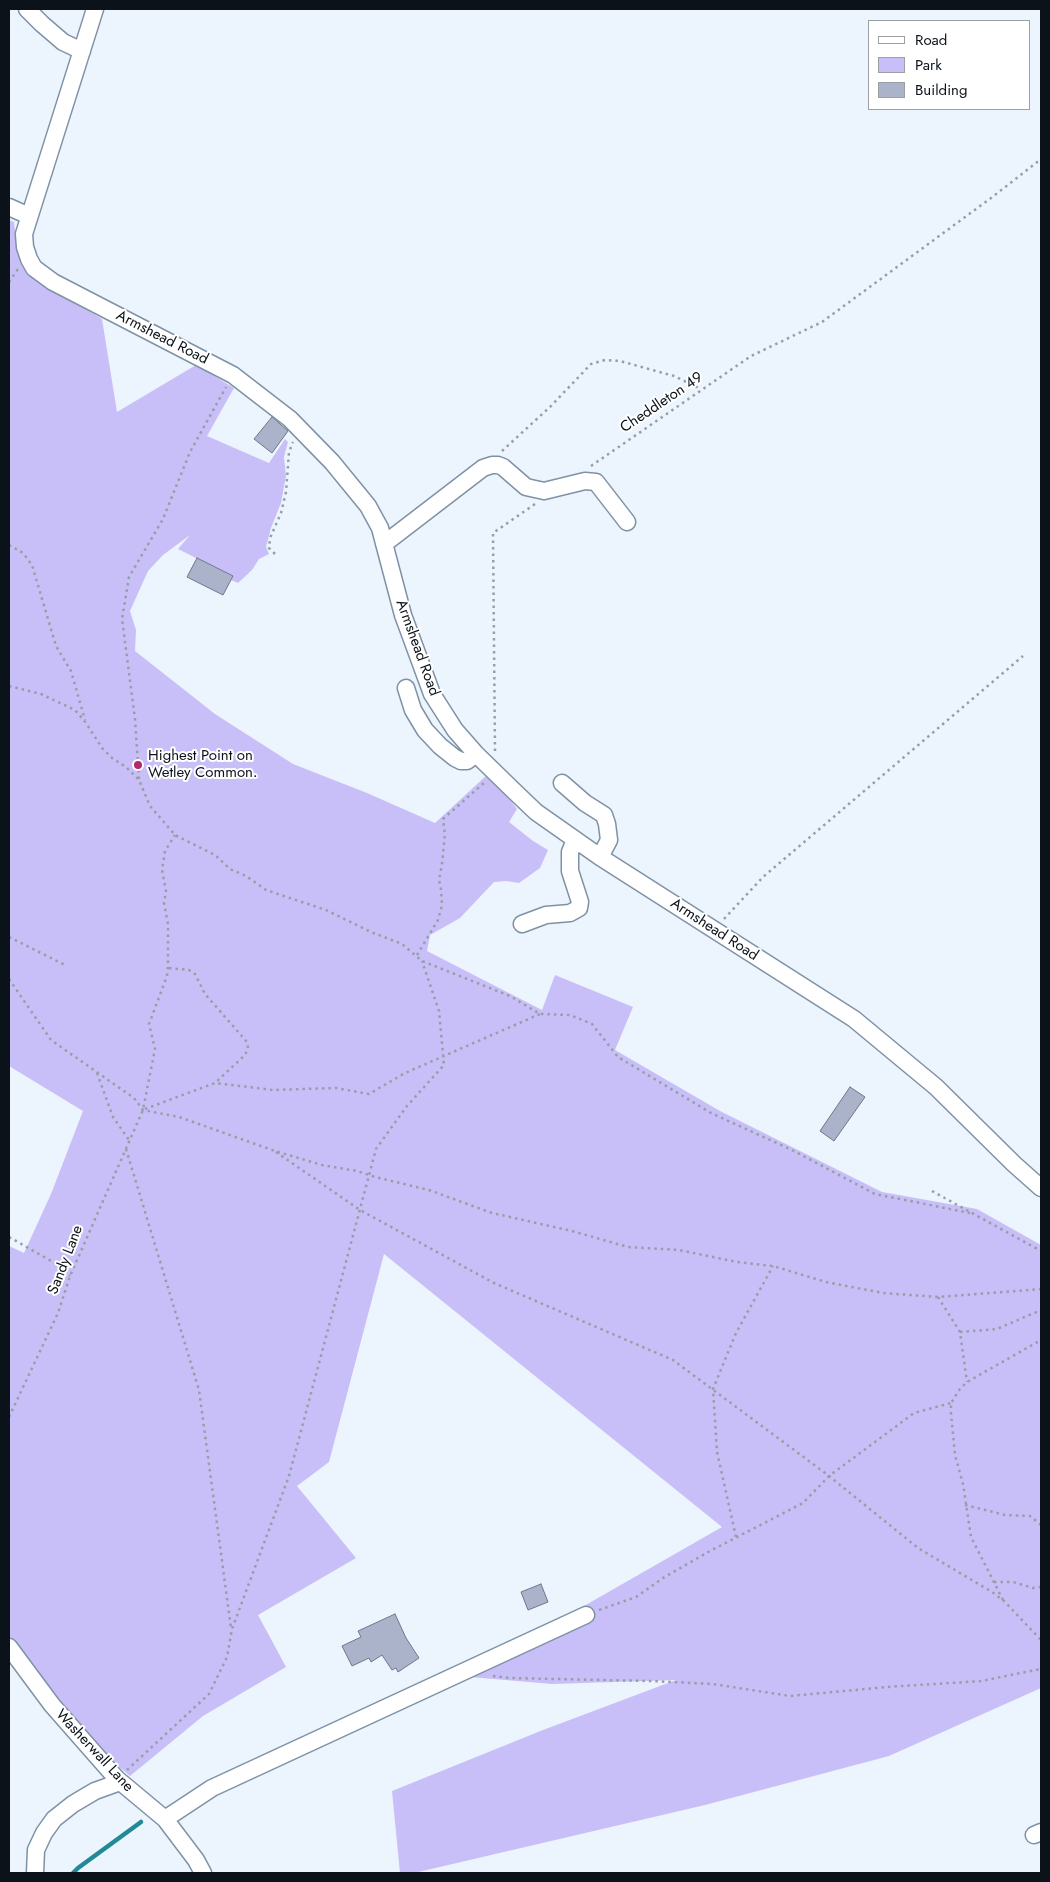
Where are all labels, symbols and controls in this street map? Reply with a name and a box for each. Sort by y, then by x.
legend [868,20,1030,110]
text: Road [915,29,947,51]
text: Park [915,54,942,76]
text: Building [915,79,967,101]
street label: Armshead Road [113,307,211,369]
street label: Cheddleton 49 [617,369,707,437]
street label: Armshead Road [391,597,443,699]
place label: Highest Point on Wetley Common. [148,747,257,782]
marker: Highest Point on Wetley Common. [132,759,144,771]
street label: Armshead Road [667,895,761,965]
street label: Sandy Lane [45,1223,87,1297]
street label: Washerwall Lane [51,1706,137,1796]

